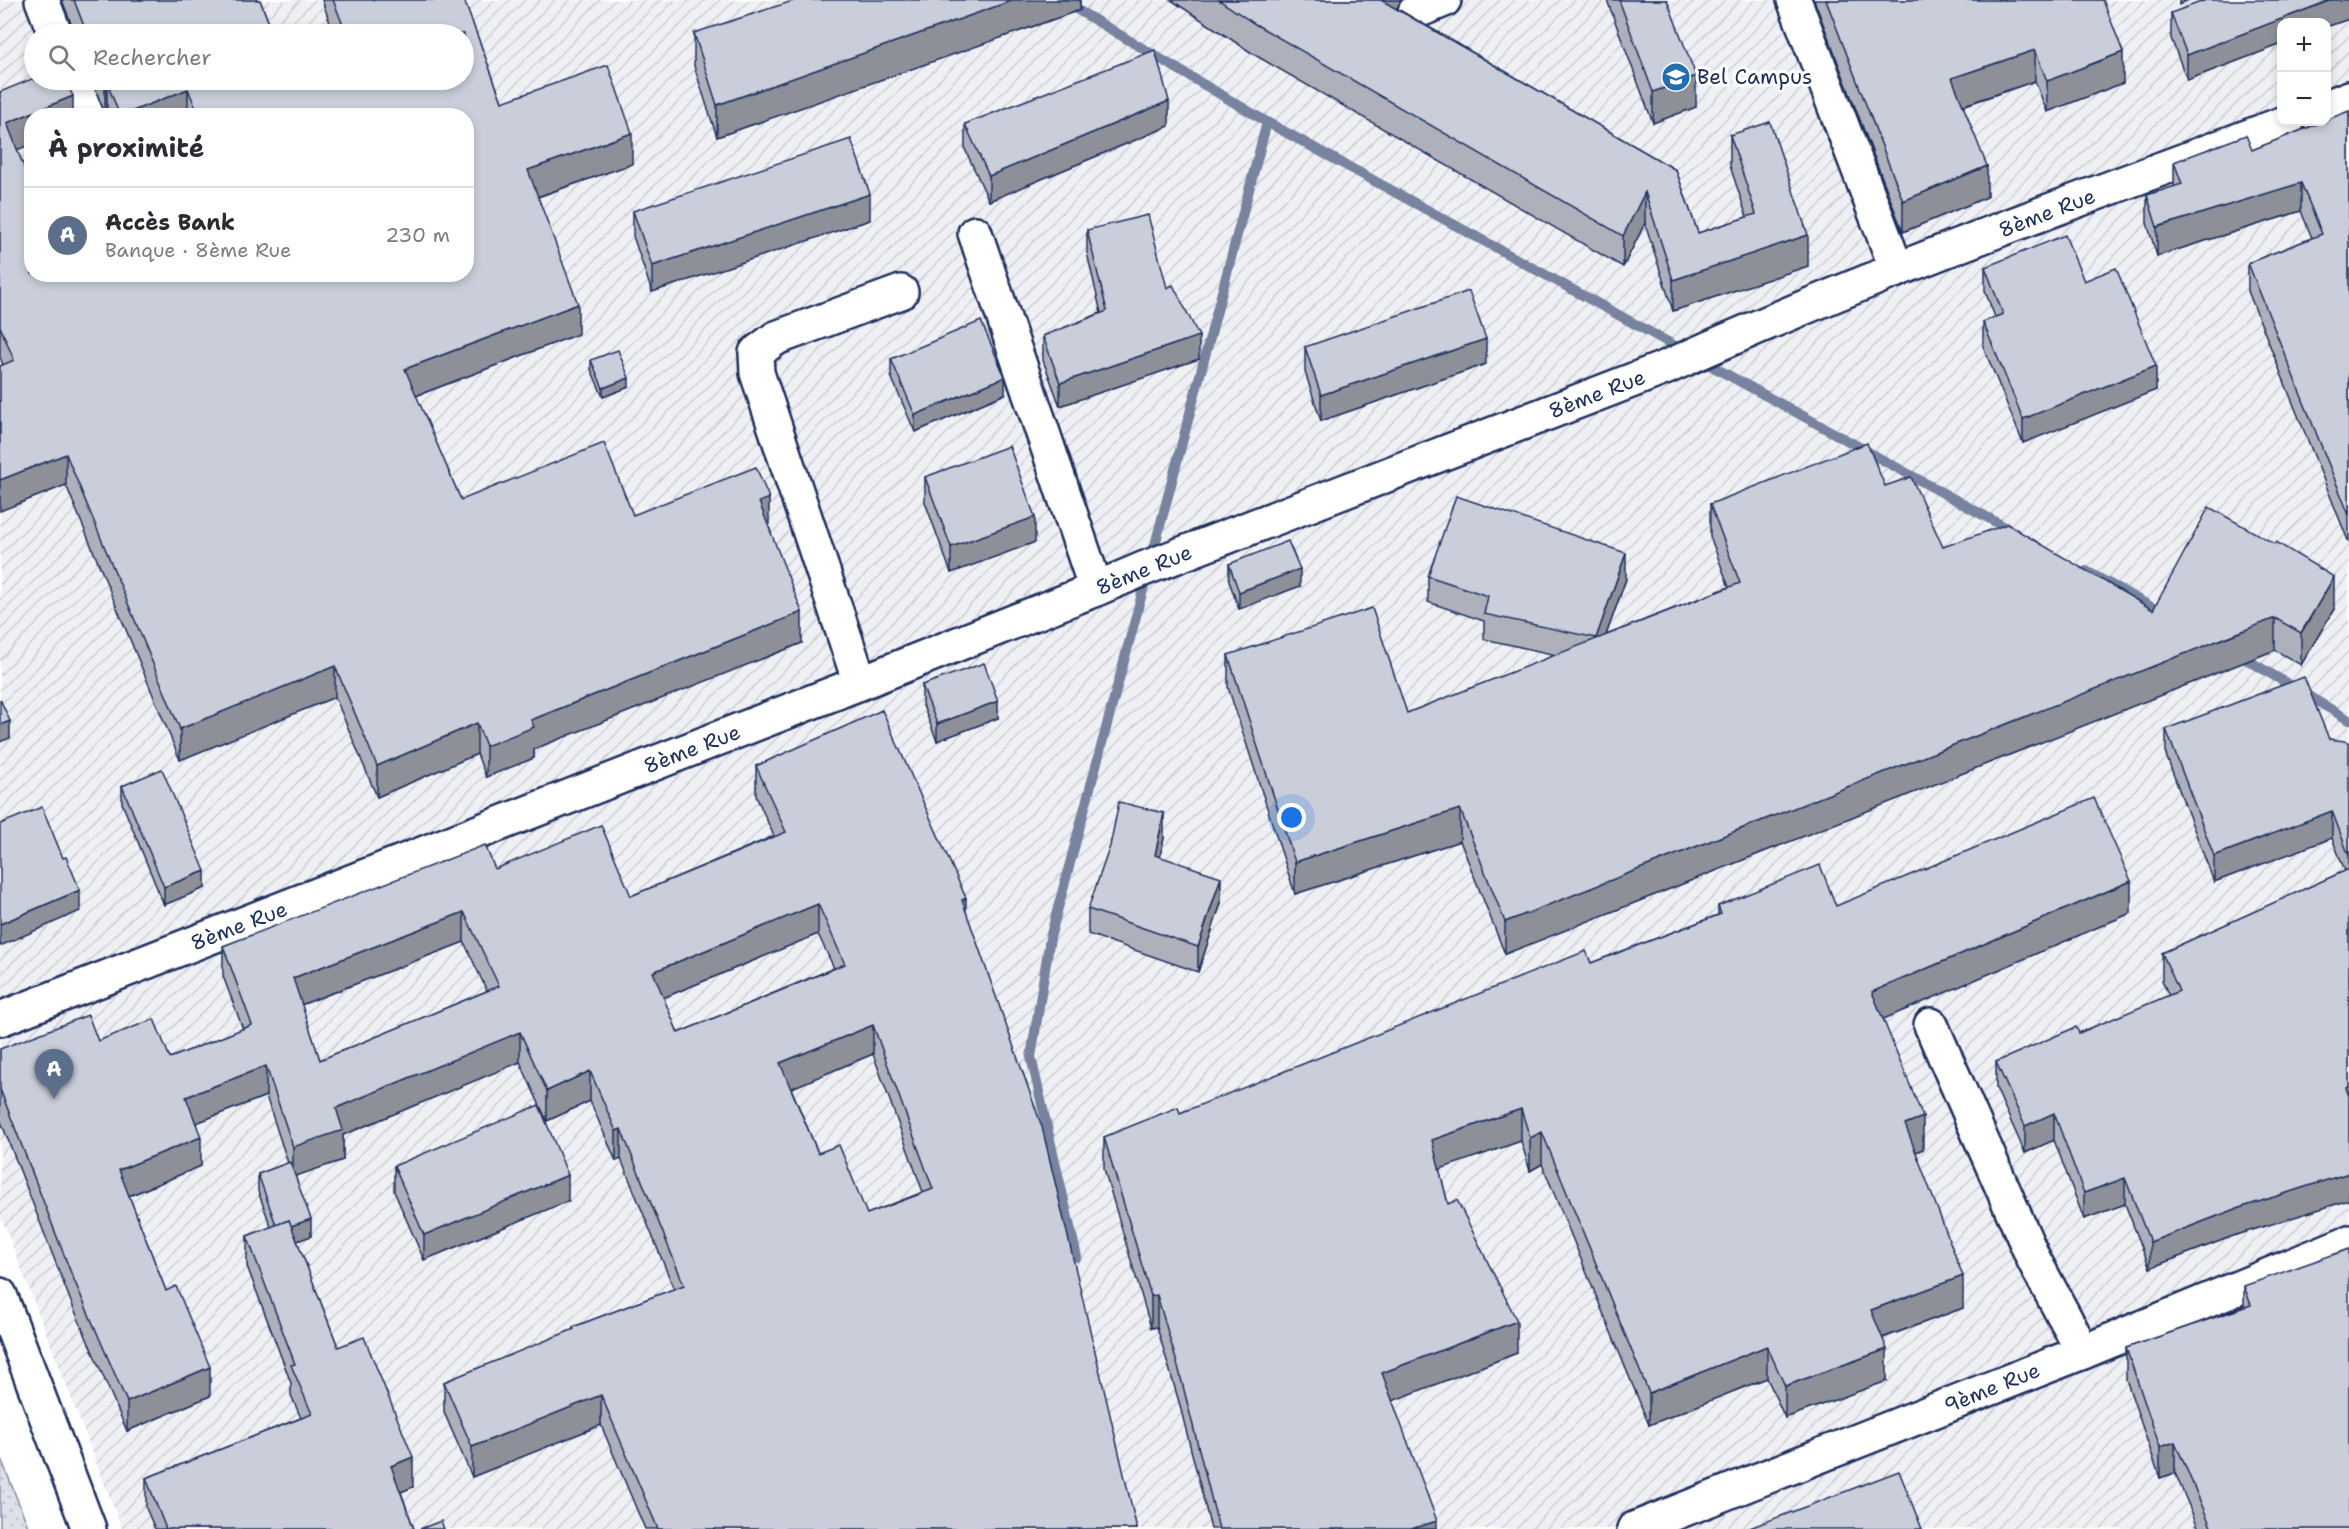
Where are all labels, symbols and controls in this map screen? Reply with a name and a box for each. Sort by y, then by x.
map controls [2277,18,2331,126]
button: + [2277,18,2331,72]
search box [24,24,474,90]
icon: search [45,41,78,74]
text: Rechercher [93,43,212,72]
school or university icon: Bel Campus [1660,61,1692,93]
place label: Bel Campus [1697,63,1812,91]
button: − [2277,72,2331,126]
text: À proximité [48,130,204,165]
street label: 8ème Rue [1995,182,2099,244]
text: Accès Bank [105,208,235,237]
text: A [60,222,75,248]
text: 230 m [385,222,450,248]
text: Banque · 8ème Rue [105,237,291,263]
street label: 8ème Rue [1545,363,1649,425]
street label: 8ème Rue [1092,538,1196,602]
street label: 8ème Rue [640,718,744,780]
your location [1277,803,1306,832]
street label: 8ème Rue [187,895,291,957]
pin: A [34,1050,74,1099]
street label: 9ème Rue [1940,1356,2044,1420]

